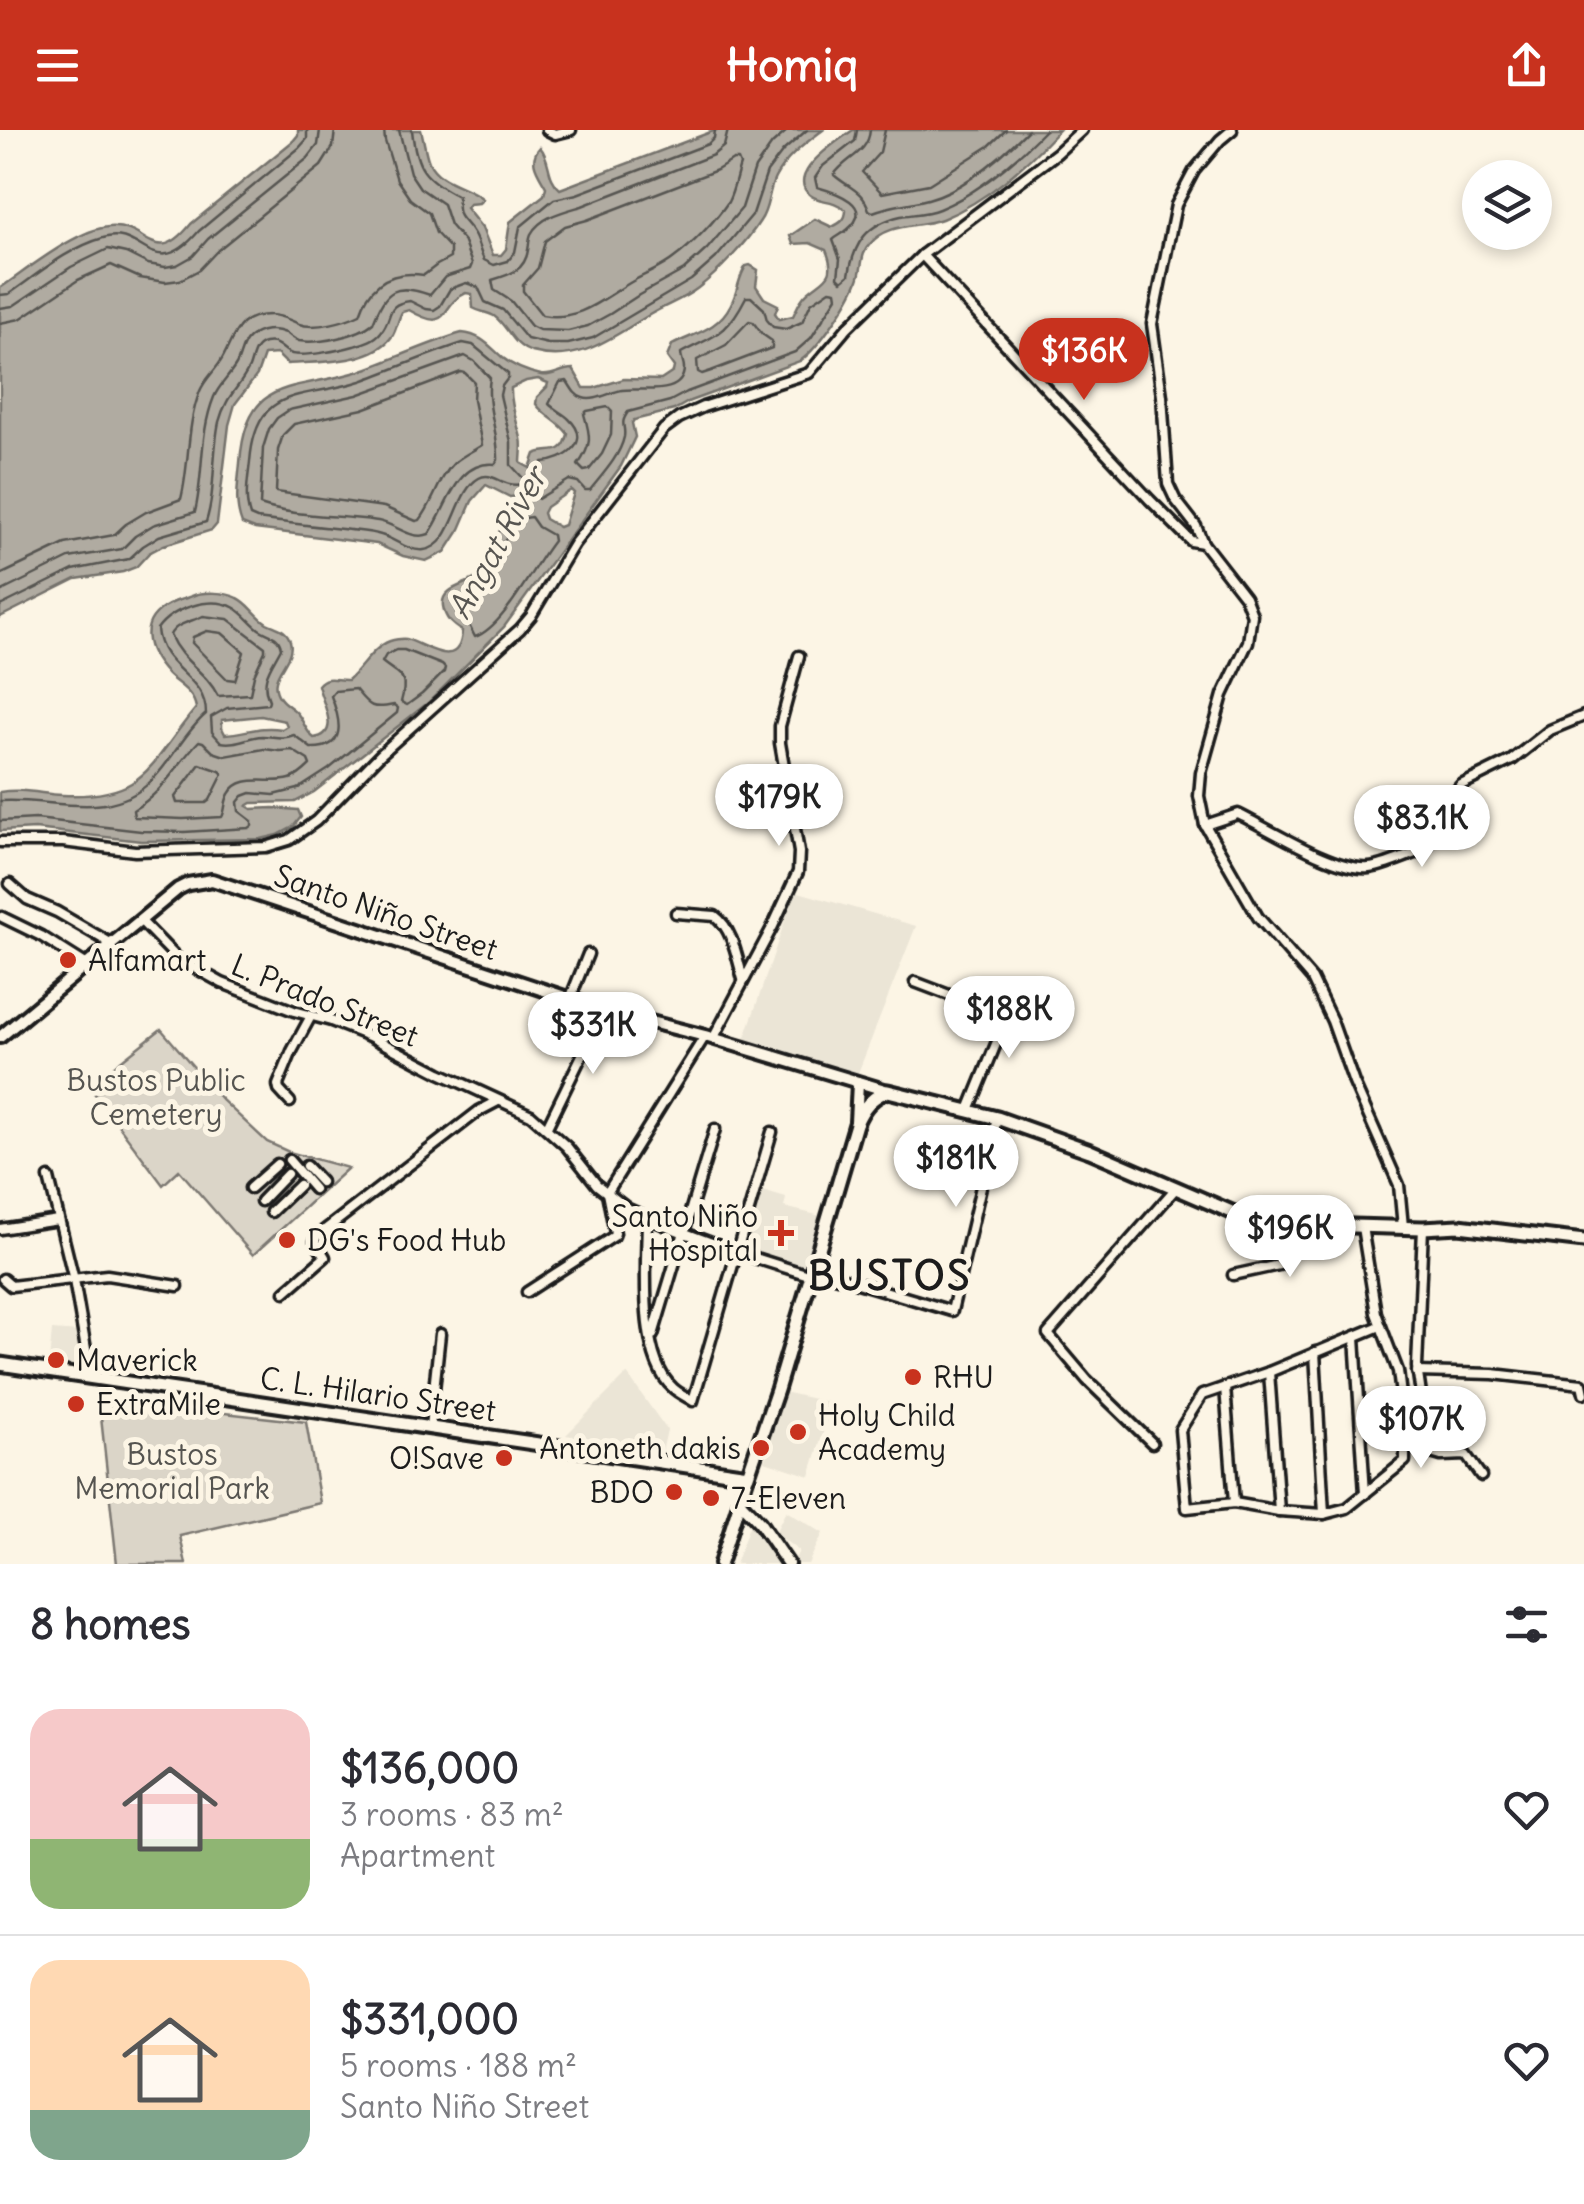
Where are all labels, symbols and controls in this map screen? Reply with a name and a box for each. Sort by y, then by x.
text: Homiq [726,37,858,93]
icon: menu [30,38,85,93]
icon: share [1499,38,1554,93]
map controls [1462,160,1552,250]
button: layers [1462,160,1552,250]
pin: $136K [1014,318,1154,403]
text: $136K [1041,330,1127,371]
water label: Angat River [439,457,557,626]
pin: $179K [709,764,849,849]
text: $179K [737,776,821,817]
pin: $83.1K [1341,785,1503,870]
text: $83.1K [1376,797,1468,838]
street label: Santo Niño Street [269,856,503,968]
place label: Alfamart [88,941,206,979]
street label: L. Prado Street [226,945,424,1055]
marker: Alfamart [57,949,79,971]
pin: $188K [939,976,1079,1061]
text: $188K [966,988,1052,1029]
pin: $331K [523,992,663,1077]
text: $331K [550,1004,636,1045]
park label: Bustos Public Cemetery [66,1061,246,1133]
pin: $181K [886,1125,1026,1210]
text: $181K [916,1137,996,1178]
pin: $196K [1220,1195,1360,1280]
place label: Santo Niño Hospital [611,1197,758,1269]
text: $196K [1247,1207,1333,1248]
marker: Santo Niño Hospital [768,1220,794,1246]
place label: DG's Food Hub [307,1221,506,1259]
marker: DG's Food Hub [276,1229,298,1251]
district label: BUSTOS [808,1251,972,1301]
place label: Maverick [76,1341,198,1379]
marker: Maverick [45,1349,67,1371]
place label: RHU [933,1358,994,1396]
street label: C. L. Hilario Street [258,1359,498,1429]
marker: RHU [902,1366,924,1388]
place label: ExtraMile [96,1385,221,1423]
pin: $107K [1351,1386,1491,1471]
marker: ExtraMile [65,1393,87,1415]
place label: Holy Child Academy [818,1396,955,1468]
text: $107K [1378,1398,1464,1439]
marker: Holy Child Academy [787,1421,809,1443]
place label: Antoneth dakis [539,1429,741,1467]
park label: Bustos Memorial Park [74,1435,270,1507]
marker: Antoneth dakis [750,1437,772,1459]
place label: O!Save [389,1439,484,1477]
marker: O!Save [493,1447,515,1469]
place label: BDO [590,1473,654,1511]
place label: 7-Eleven [731,1479,846,1517]
marker: BDO [663,1481,685,1503]
marker: 7-Eleven [700,1487,722,1509]
icon: filters [1499,1597,1554,1652]
text: 8 homes [30,1598,191,1650]
text: $136,000 [340,1742,519,1794]
icon: home [110,1749,230,1869]
icon: heart [1499,1782,1554,1837]
text: 3 rooms · 83 m² [340,1794,564,1835]
text: Apartment [340,1835,495,1876]
text: $331,000 [340,1993,519,2045]
icon: home [110,2000,230,2120]
icon: heart [1499,2033,1554,2088]
text: 5 rooms · 188 m² [340,2045,577,2086]
text: Santo Niño Street [340,2086,589,2127]

